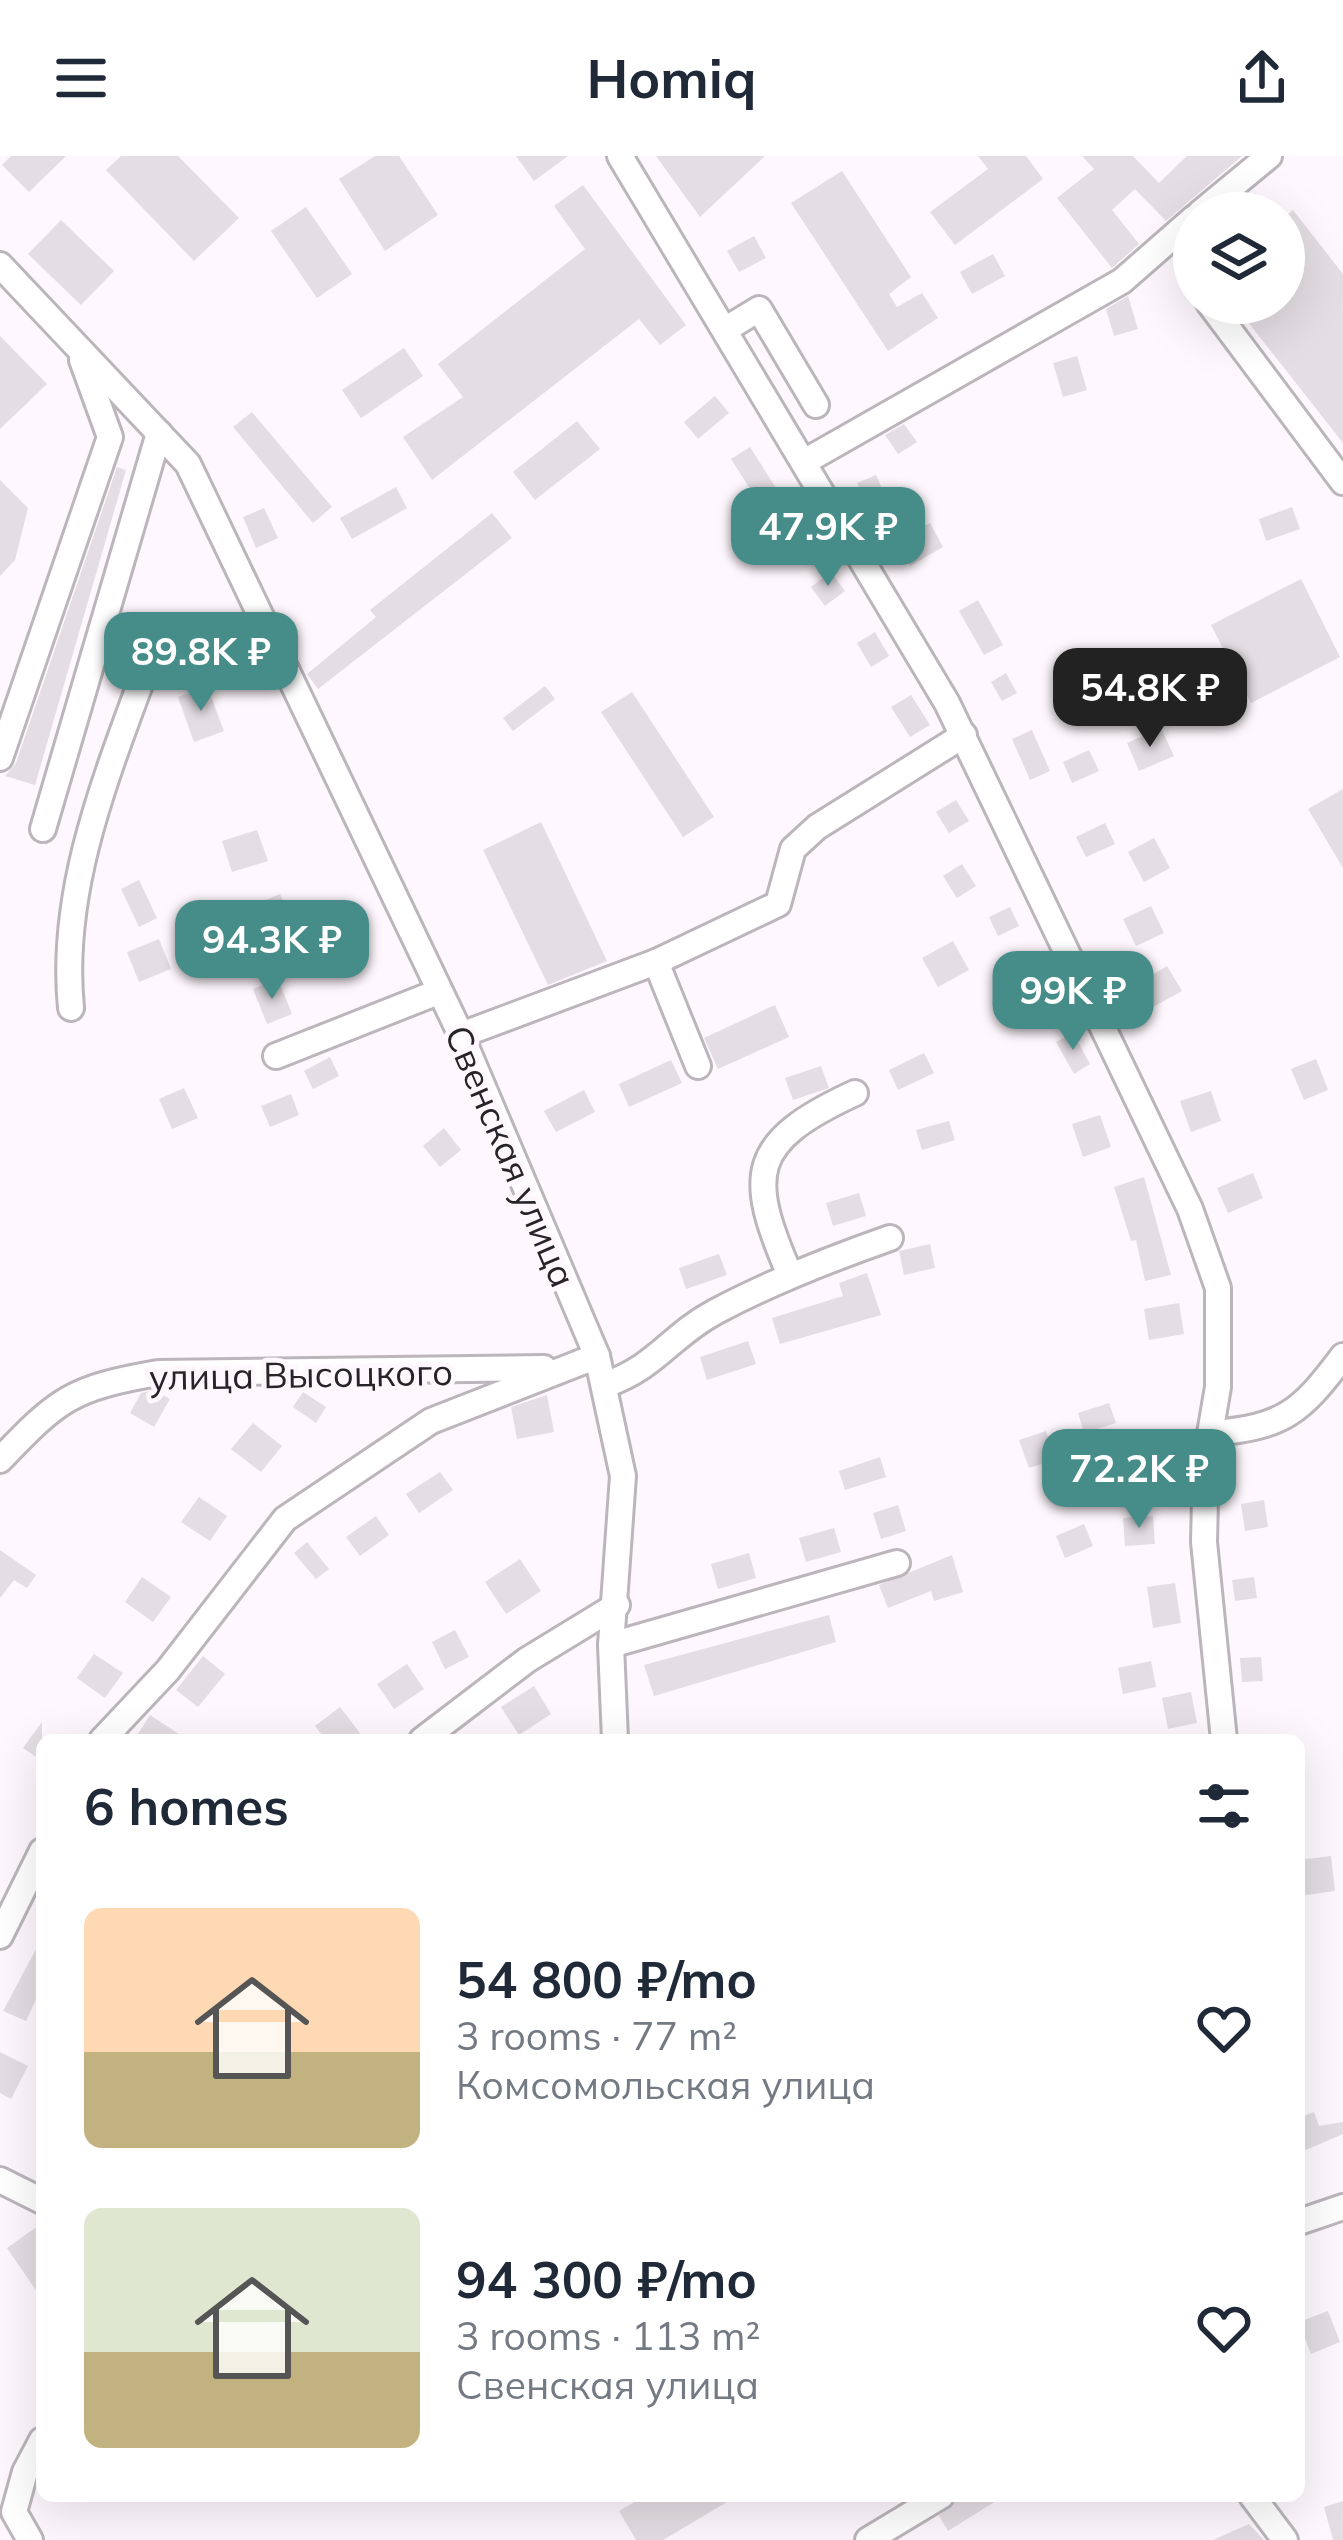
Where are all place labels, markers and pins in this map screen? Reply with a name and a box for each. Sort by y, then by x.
pin: 47.9K ₽ [717,487,939,589]
pin: 89.8K ₽ [90,612,312,714]
pin: 54.8K ₽ [1039,648,1261,750]
pin: 94.3K ₽ [161,900,383,1002]
pin: 99K ₽ [989,951,1157,1053]
pin: 72.2K ₽ [1028,1429,1250,1531]

